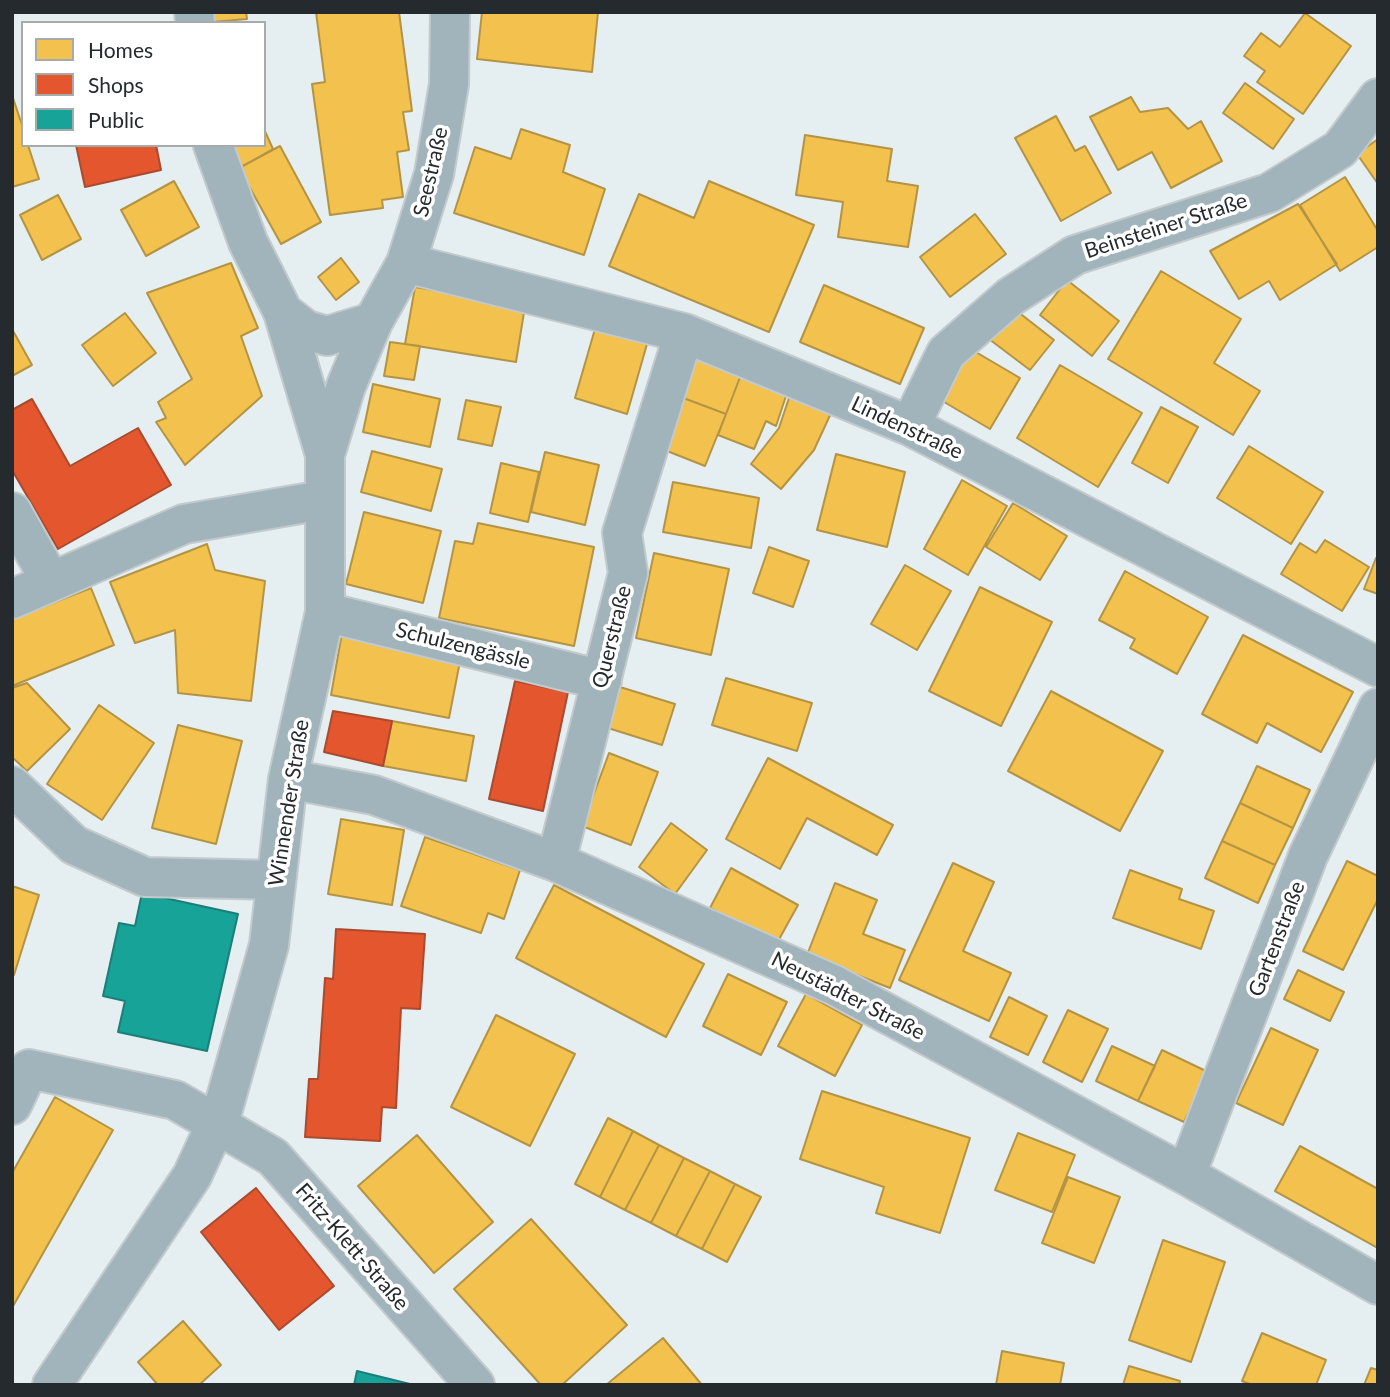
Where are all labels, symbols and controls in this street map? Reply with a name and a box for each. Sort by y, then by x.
legend [21,21,266,147]
text: Homes [88,37,153,62]
text: Shops [88,72,144,97]
text: Public [88,107,144,132]
street label: Seestraße [408,125,454,219]
street label: Beinsteiner Straße [1082,188,1250,264]
street label: Lindenstraße [847,391,967,465]
street label: Querstraße [587,583,637,691]
street label: Schulzengässle [393,617,533,675]
street label: Winnender Straße [263,718,315,888]
street label: Gartenstraße [1243,878,1311,1000]
street label: Neustädter Straße [767,947,929,1045]
street label: Fritz-Klett-Straße [290,1178,414,1316]

